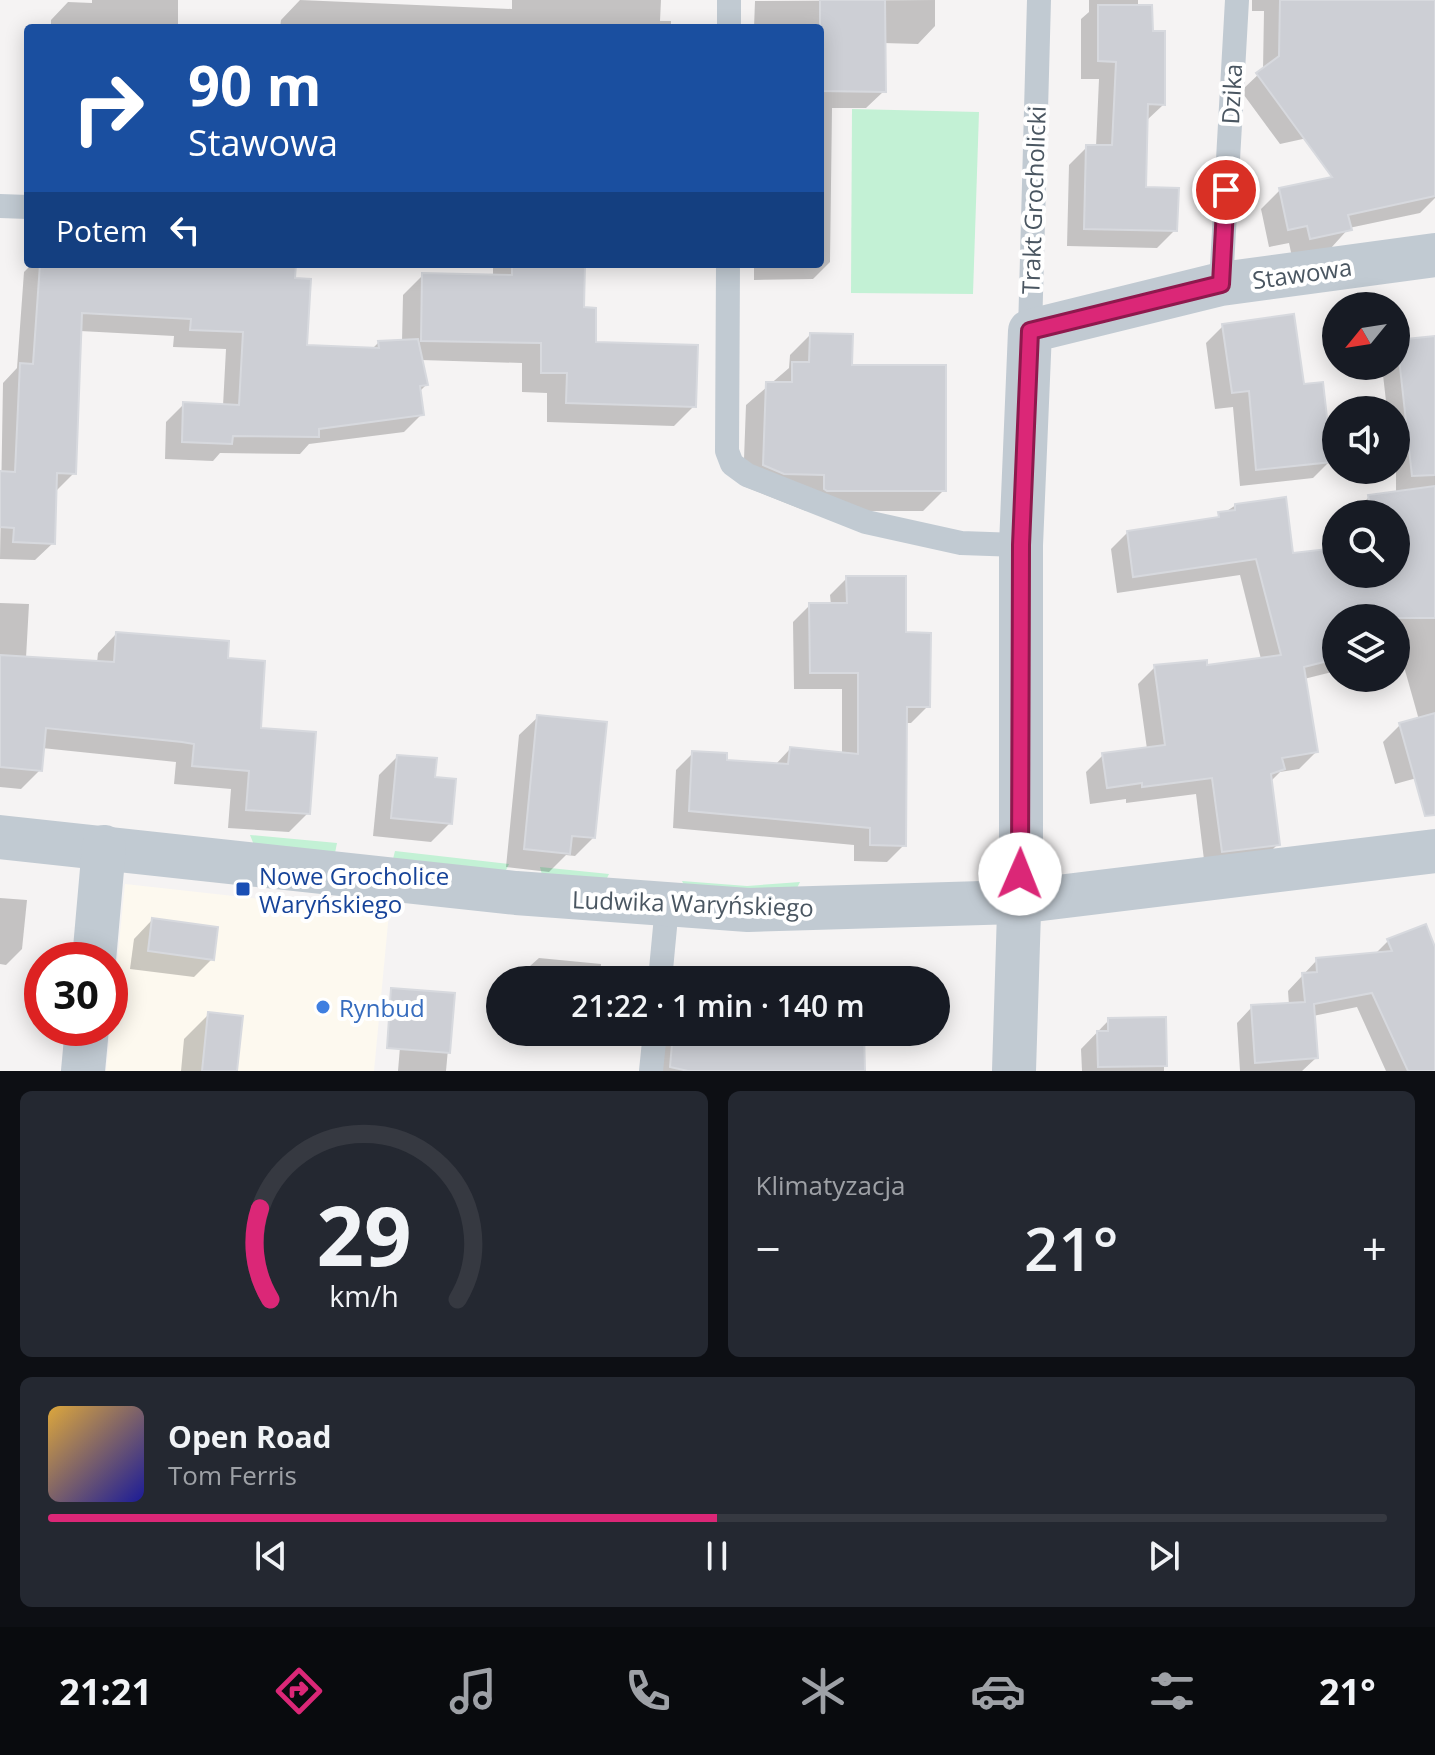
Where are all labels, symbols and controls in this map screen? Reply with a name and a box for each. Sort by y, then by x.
text: 90 m [188,46,322,122]
icon: right [56,56,160,160]
street label: Dzika [1213,63,1249,125]
street label: Trakt Grocholicki [1013,105,1053,295]
text: Stawowa [188,118,338,167]
pin [1192,156,1260,224]
icon: arrive [1204,168,1248,212]
icon: left [163,208,207,252]
text: Potem [56,210,147,251]
street label: Stawowa [1250,250,1354,296]
north arrow [1322,292,1410,380]
map controls [1322,292,1410,692]
button: sound [1322,396,1410,484]
button: search [1322,500,1410,588]
button: layers [1322,604,1410,692]
position arrow [978,832,1062,916]
place label: Nowe Grocholice Waryńskiego [259,859,449,920]
marker: Nowe Grocholice Waryńskiego [234,880,252,898]
street label: Ludwika Waryńskiego [572,882,814,924]
speed limit sign: 30 [24,942,128,1046]
text: 21:22 · 1 min · 140 m [571,985,865,1026]
place label: Rynbud [339,991,425,1024]
marker: Rynbud [314,998,332,1016]
text: Klimatyzacja [756,1167,905,1203]
text: 29 [316,1177,411,1290]
text: 21° [1024,1207,1118,1289]
text: − [756,1218,781,1278]
text: + [1362,1218,1387,1278]
text: km/h [329,1276,398,1315]
text: Open Road [168,1416,332,1457]
text: Tom Ferris [168,1457,297,1493]
icon: previous [249,1534,293,1578]
icon: pause [695,1534,739,1578]
icon: next [1142,1534,1186,1578]
icon: directions [271,1663,327,1719]
icon: music [445,1663,501,1719]
icon: phone [620,1663,676,1719]
icon: climate [795,1663,851,1719]
icon: car [970,1663,1026,1719]
icon: filters [1144,1663,1200,1719]
text: 21:21 [59,1667,152,1716]
text: 21° [1319,1667,1376,1716]

